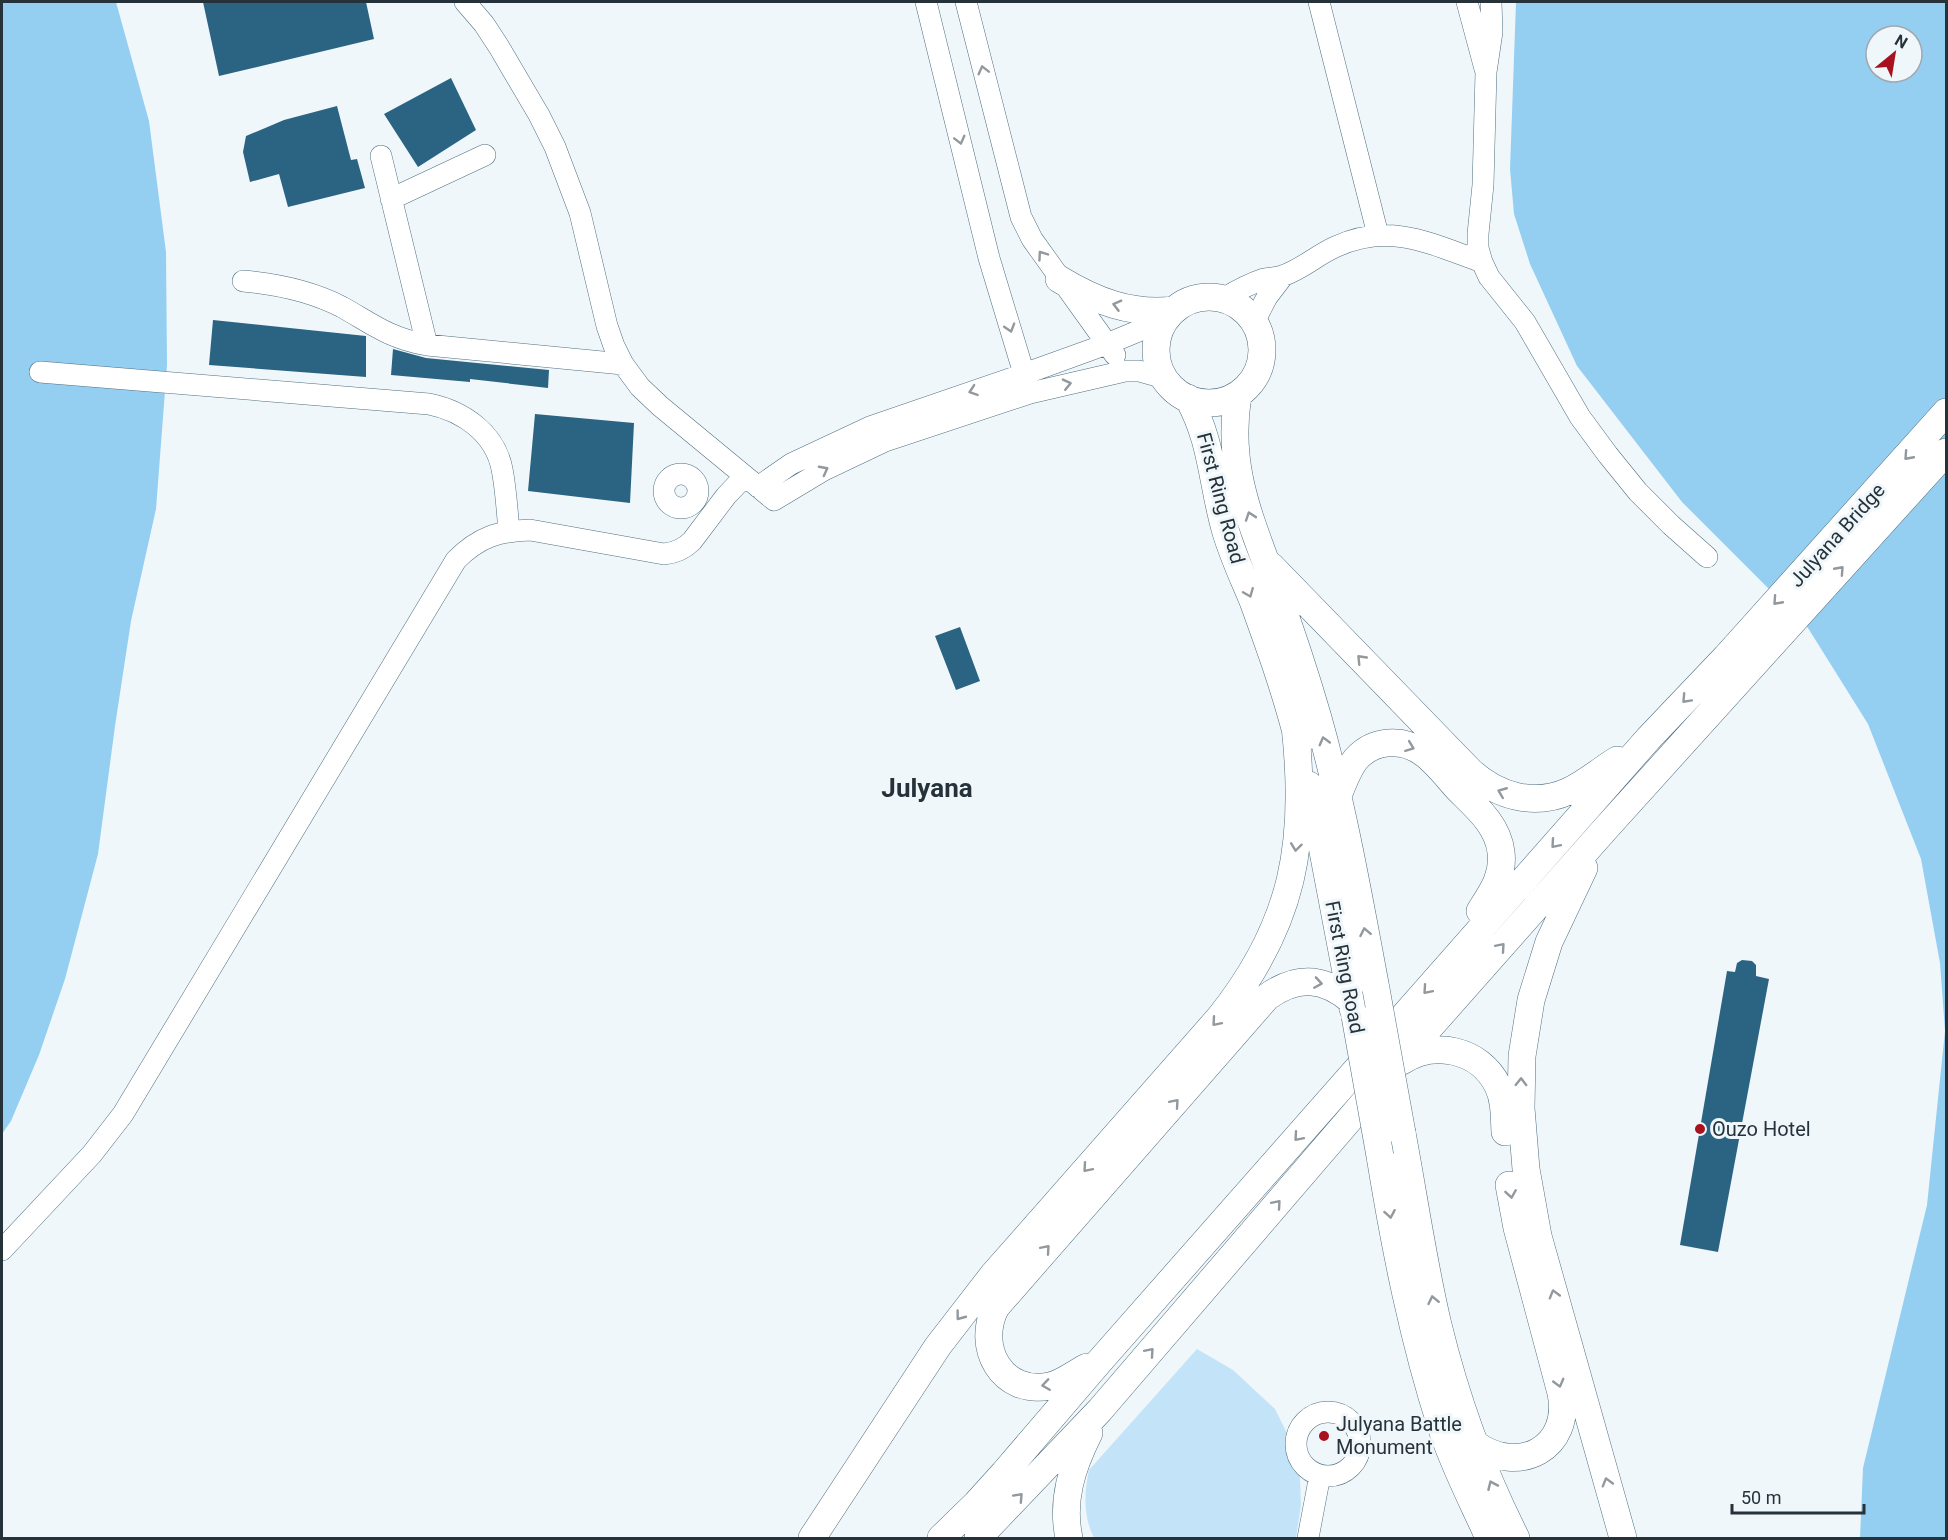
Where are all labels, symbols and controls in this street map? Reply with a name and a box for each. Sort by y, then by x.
north arrow [1864,24,1924,84]
text: N [1892,30,1911,52]
one-way arrow [977,65,990,75]
one-way arrow [953,135,966,145]
one-way arrow [1038,250,1049,261]
one-way arrow [1112,300,1122,313]
one-way arrow [1003,322,1015,333]
one-way arrow [1062,379,1072,392]
one-way arrow [968,384,979,397]
street label: First Ring Road [1192,430,1250,566]
one-way arrow [1904,449,1915,460]
one-way arrow [818,466,828,477]
street label: Julyana Bridge [1784,478,1890,592]
one-way arrow [1244,511,1257,522]
one-way arrow [1833,566,1844,577]
one-way arrow [1242,587,1254,598]
one-way arrow [1773,594,1784,604]
one-way arrow [1357,655,1368,665]
one-way arrow [1682,693,1693,703]
one-way arrow [1319,736,1331,747]
one-way arrow [1404,740,1415,752]
district label: Julyana [881,773,973,803]
one-way arrow [1497,787,1508,799]
one-way arrow [1552,837,1563,848]
one-way arrow [1290,843,1302,852]
street label: First Ring Road [1320,899,1370,1035]
one-way arrow [1359,927,1372,937]
one-way arrow [1494,943,1505,953]
one-way arrow [1312,976,1322,989]
one-way arrow [1423,984,1434,995]
one-way arrow [1212,1015,1223,1026]
one-way arrow [1515,1078,1527,1087]
one-way arrow [1167,1098,1178,1109]
place label: Ouzo Hotel [1712,1117,1811,1141]
marker: Ouzo Hotel [1693,1122,1707,1136]
one-way arrow [1294,1130,1305,1141]
one-way arrow [1083,1161,1094,1172]
one-way arrow [1504,1189,1516,1199]
one-way arrow [1270,1200,1281,1211]
one-way arrow [1383,1209,1395,1218]
one-way arrow [1039,1245,1050,1256]
one-way arrow [1549,1290,1562,1300]
one-way arrow [1427,1295,1440,1305]
one-way arrow [956,1309,967,1320]
one-way arrow [1142,1348,1153,1359]
one-way arrow [1551,1378,1564,1388]
one-way arrow [1042,1379,1051,1391]
place label: Julyana Battle Monument [1336,1412,1462,1459]
marker: Julyana Battle Monument [1317,1429,1331,1443]
one-way arrow [1602,1477,1614,1488]
scale bar [1732,1477,1864,1515]
one-way arrow [1487,1481,1499,1492]
text: 50 m [1741,1487,1781,1508]
one-way arrow [1011,1493,1022,1504]

